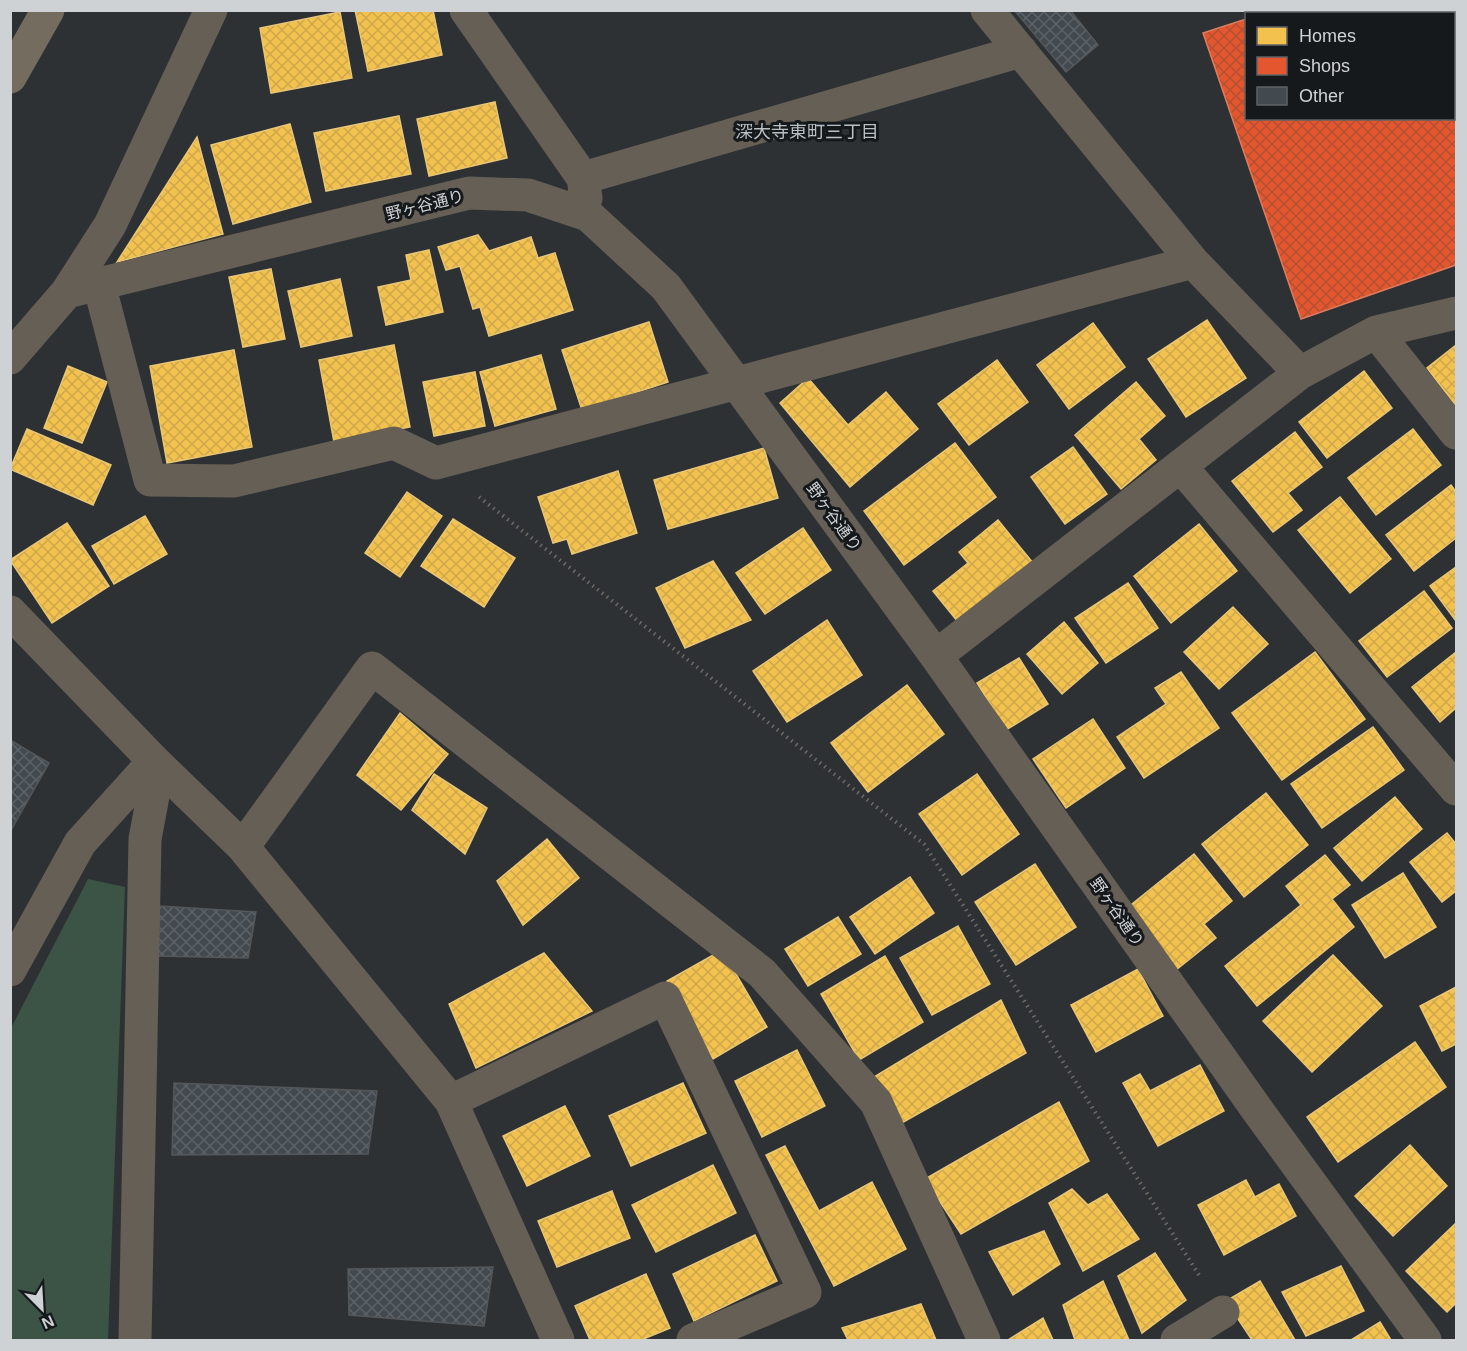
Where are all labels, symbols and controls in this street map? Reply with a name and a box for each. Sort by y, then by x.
legend [1245,12,1455,120]
text: Homes [1299,26,1356,46]
text: Shops [1299,56,1350,76]
text: Other [1299,86,1344,106]
district label: 深大寺東町三丁目 [735,122,879,142]
street label: 野ヶ谷通り [384,187,466,223]
street label: 野ヶ谷通り [804,480,864,554]
street label: 野ヶ谷通り [1087,874,1147,950]
north arrow [12,1279,72,1339]
text: N [39,1312,57,1332]

